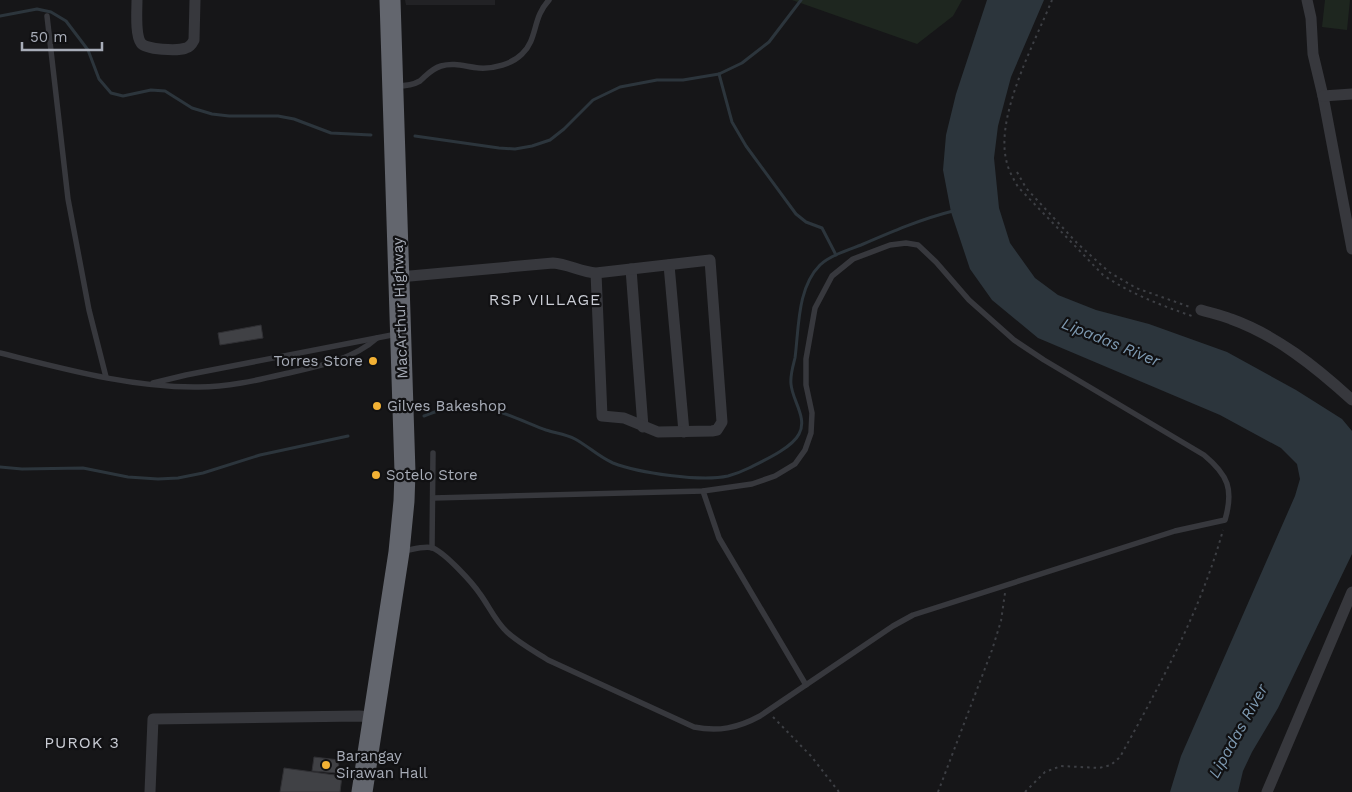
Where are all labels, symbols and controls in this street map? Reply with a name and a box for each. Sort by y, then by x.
scale bar [22,20,102,52]
text: 50 m [30,28,67,46]
street label: MacArthur Highway [389,237,411,379]
district label: RSP VILLAGE [489,290,601,309]
water label: Lipadas River [1059,314,1164,371]
place label: Torres Store [273,352,363,370]
marker: Torres Store [367,355,379,367]
place label: Gilves Bakeshop [387,397,506,415]
marker: Gilves Bakeshop [371,400,383,412]
place label: Sotelo Store [386,466,478,484]
marker: Sotelo Store [370,469,382,481]
water label: Lipadas River [1204,680,1272,781]
district label: PUROK 3 [44,733,120,752]
place label: Barangay Sirawan Hall [336,747,428,782]
marker: Barangay Sirawan Hall [320,759,332,771]

